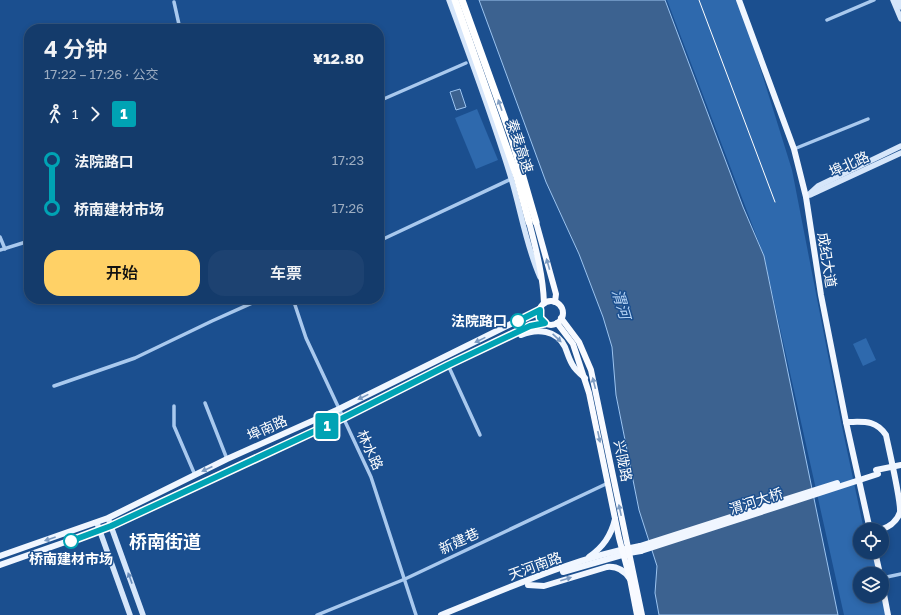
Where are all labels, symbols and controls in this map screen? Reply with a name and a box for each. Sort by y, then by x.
text: 4 分钟 [44,35,107,62]
text: ¥12.80 [313,49,364,67]
text: 17:22 – 17:26 · 公交 [44,66,158,82]
one-way arrow [496,98,502,110]
icon: walk [44,103,66,125]
icon: forward [84,103,106,125]
text: 1 [120,105,128,122]
text: 1 [72,106,78,122]
street label: 秦麦高速 [504,117,537,175]
street label: 埠北路 [826,147,871,180]
text: 法院路口 [74,152,134,170]
text: 17:23 [332,152,364,168]
text: 桥南建材市场 [74,200,164,218]
text: 17:26 [331,200,364,216]
street label: 成纪大道 [815,231,840,289]
button: 开始 [44,250,200,296]
button: 车票 [208,250,364,296]
one-way arrow [544,258,550,271]
water label: 渭河 [609,287,636,324]
place label: 法院路口 [451,312,507,329]
marker: 法院路口 [510,313,526,329]
one-way arrow [552,334,562,343]
one-way arrow [474,337,485,343]
one-way arrow [591,376,597,389]
one-way arrow [357,394,369,401]
street label: 埠南路 [244,411,289,444]
line badge: 1 [314,413,340,439]
text: 1 [323,417,331,434]
street label: 林水路 [354,427,387,472]
one-way arrow [596,431,602,443]
street label: 兴陇路 [611,439,636,483]
one-way arrow [201,466,212,472]
street label: 渭河大桥 [727,484,785,517]
one-way arrow [617,504,623,516]
map controls [853,523,889,603]
button: locate [853,523,889,559]
street label: 新建巷 [436,524,481,557]
district label: 桥南街道 [129,530,201,552]
marker: 桥南建材市场 [63,533,79,549]
one-way arrow [43,536,55,542]
street label: 天河南路 [506,548,564,583]
place label: 桥南建材市场 [29,550,113,567]
button: layers [853,567,889,603]
one-way arrow [126,572,132,584]
one-way arrow [560,576,572,582]

